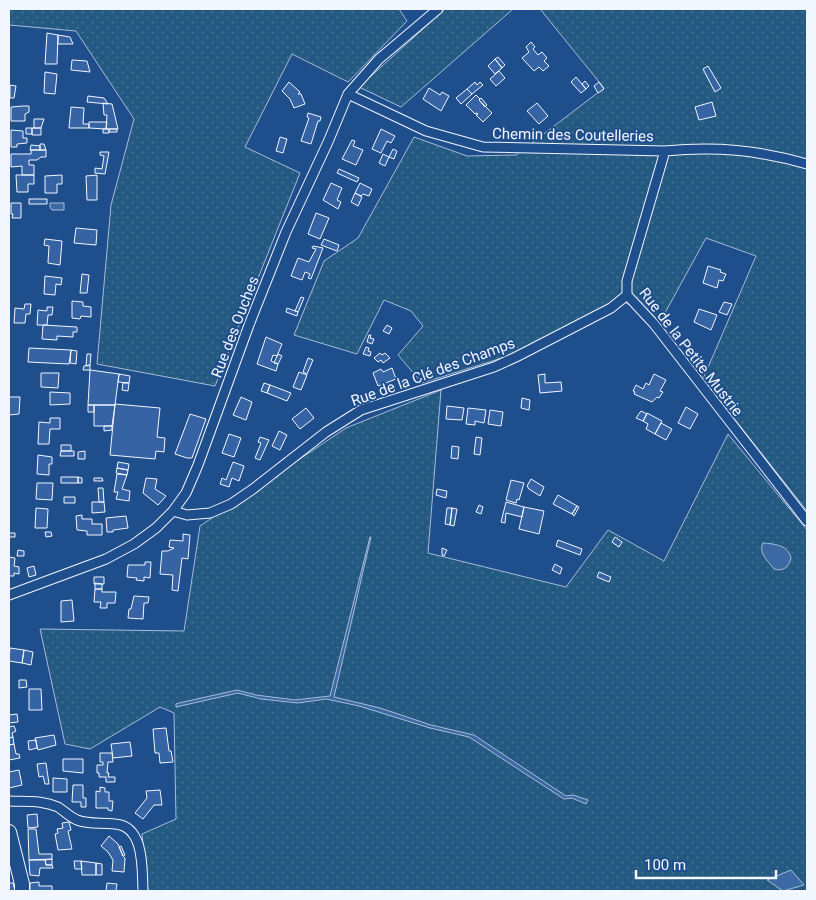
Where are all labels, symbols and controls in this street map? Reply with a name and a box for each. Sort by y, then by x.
street label: Chemin des Coutelleries [492,125,654,145]
street label: Rue des Ouches [207,274,263,380]
street label: Rue de la Petite Mustrie [635,284,747,420]
street label: Rue de la Clé des Champs [348,334,518,410]
scale bar [636,848,776,880]
text: 100 m [644,856,686,874]

